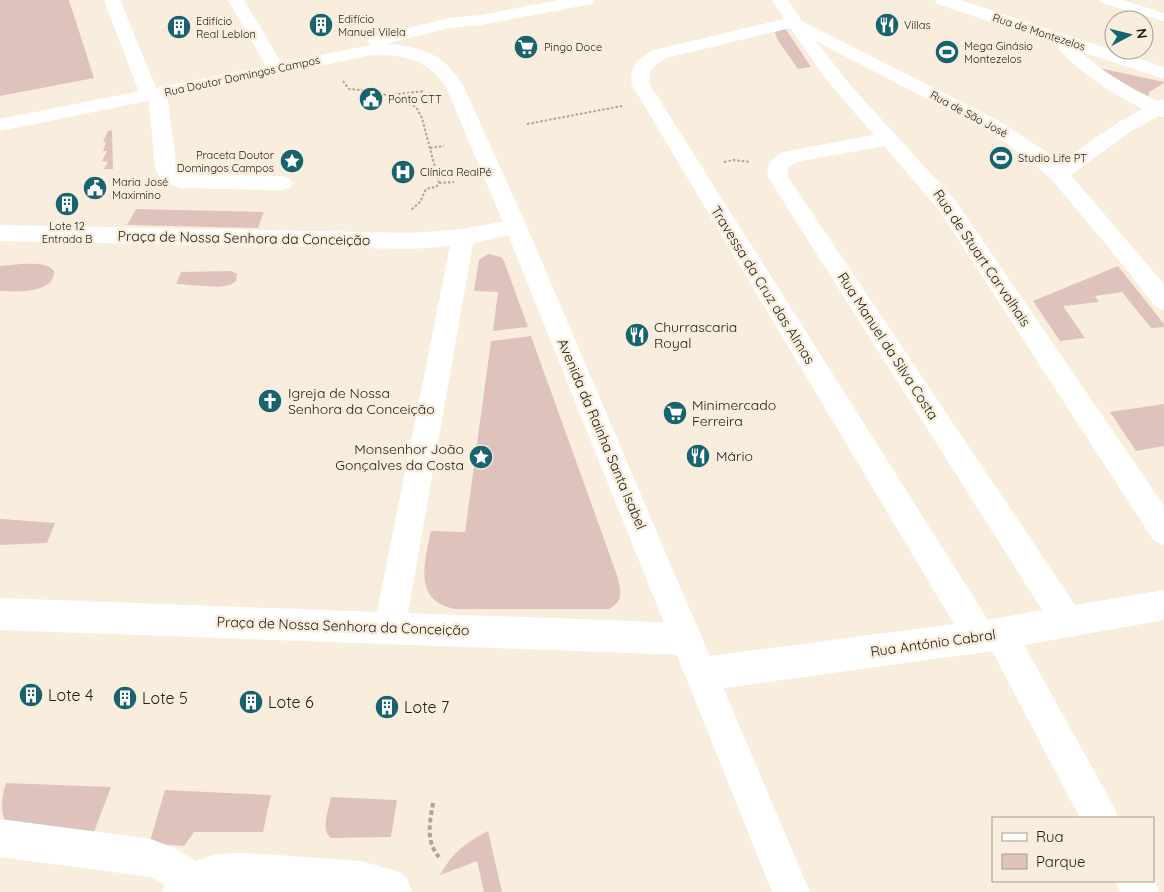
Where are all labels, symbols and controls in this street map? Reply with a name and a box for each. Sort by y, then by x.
street label: Rua de Montezelos [991,10,1087,54]
north arrow [1104,10,1154,60]
building icon: Edifício Manuel Vilela [308,12,334,38]
place label: Edifício Manuel Vilela [338,12,406,39]
restaurant icon: Villas [874,12,900,38]
building icon: Edifício Real Leblon [166,14,192,40]
place label: Edifício Real Leblon [196,14,256,41]
place label: Villas [904,18,931,32]
text: N [1132,27,1151,40]
supermarket icon: Pingo Doce [513,34,539,60]
sports icon: Mega Ginásio Montezelos [934,39,960,65]
place label: Mega Ginásio Montezelos [964,39,1033,66]
place label: Pingo Doce [544,40,602,54]
street label: Rua Doutor Domingos Campos [163,53,321,99]
public building icon: Ponto CTT [358,86,384,112]
street label: Rua de São José [928,88,1010,140]
place label: Ponto CTT [388,92,442,106]
sports icon: Studio Life PT [988,145,1014,171]
place label: Praceta Doutor Domingos Campos [177,148,275,175]
place icon: Praceta Doutor Domingos Campos [279,148,305,174]
place label: Studio Life PT [1018,151,1087,165]
hospital icon: Clínica RealPé [390,159,416,185]
place label: Clínica RealPé [420,165,492,179]
public building icon: Maria José Maximino [82,175,108,201]
place label: Maria José Maximino [112,175,168,202]
street label: Rua de Stuart Carvalhais [929,186,1035,330]
building icon: Lote 12 Entrada B [54,191,80,217]
street label: Travessa da Cruz das Almas [707,203,819,367]
place label: Lote 12 Entrada B [42,219,92,246]
street label: Praça de Nossa Senhora da Conceição [118,227,370,249]
street label: Rua Manuel da Silva Costa [834,269,942,423]
place label: Churrascaria Royal [654,318,737,352]
restaurant icon: Churrascaria Royal [624,322,650,348]
street label: Avenida da Rainha Santa Isabel [554,336,650,532]
place label: Igreja de Nossa Senhora da Conceição [288,384,435,418]
church icon: Igreja de Nossa Senhora da Conceição [257,388,283,414]
place label: Minimercado Ferreira [692,396,776,430]
supermarket icon: Minimercado Ferreira [662,400,688,426]
place label: Monsenhor João Gonçalves da Costa [335,440,464,474]
restaurant icon: Mário [685,443,711,469]
place icon: Monsenhor João Gonçalves da Costa [468,444,494,470]
place label: Mário [716,447,753,465]
street label: Praça de Nossa Senhora da Conceição [216,613,470,639]
street label: Rua António Cabral [869,625,997,661]
building icon: Lote 4 [18,682,44,708]
place label: Lote 4 [48,685,93,705]
building icon: Lote 5 [112,685,138,711]
place label: Lote 5 [142,688,188,708]
building icon: Lote 6 [238,689,264,715]
place label: Lote 6 [268,692,314,712]
building icon: Lote 7 [374,694,400,720]
place label: Lote 7 [404,697,449,717]
legend [992,817,1154,882]
text: Rua [1036,827,1064,846]
text: Parque [1036,852,1086,871]

